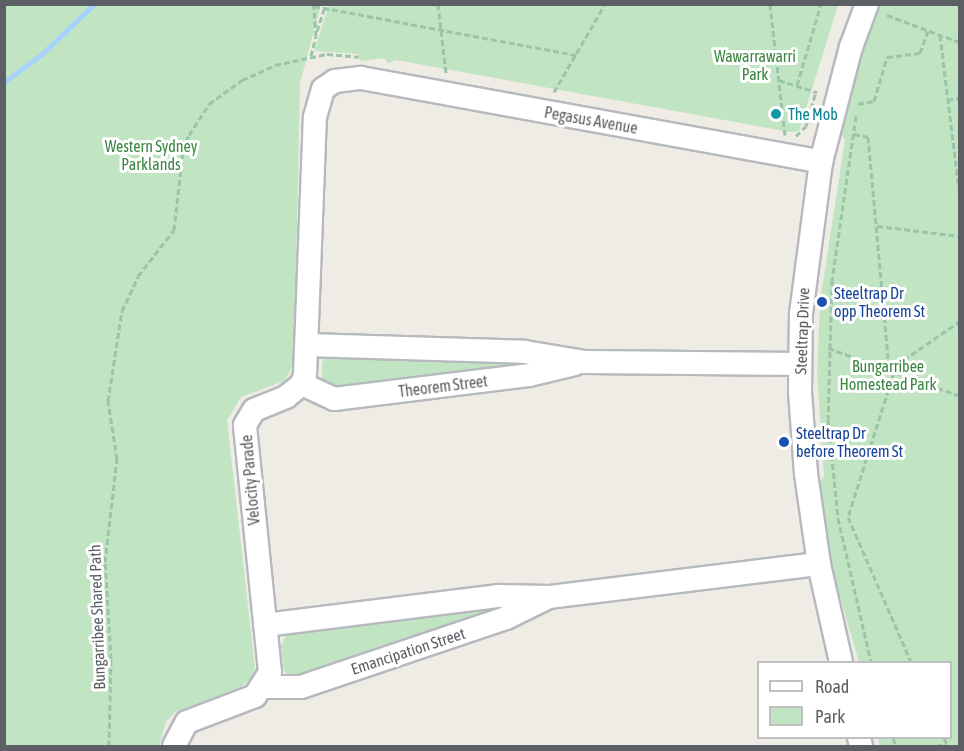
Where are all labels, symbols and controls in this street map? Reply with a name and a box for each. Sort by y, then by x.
park label: Wawarrawarri Park [714,46,796,84]
street label: Pegasus Avenue [543,102,639,138]
place label: The Mob [788,104,838,124]
marker: The Mob [769,107,783,121]
park label: Western Sydney Parklands [105,136,197,174]
place label: Steeltrap Dr opp Theorem St [834,283,925,321]
street label: Steeltrap Drive [791,287,813,375]
marker: Steeltrap Dr opp Theorem St [815,295,829,309]
park label: Bungarribee Homestead Park [840,356,936,394]
street label: Theorem Street [397,371,489,401]
place label: Steeltrap Dr before Theorem St [796,423,903,461]
street label: Velocity Parade [236,434,264,526]
marker: Steeltrap Dr before Theorem St [777,435,791,449]
street label: Bungarribee Shared Path [85,544,109,690]
street label: Emancipation Street [348,623,468,679]
legend [757,661,952,739]
text: Road [815,676,849,697]
text: Park [815,706,845,727]

